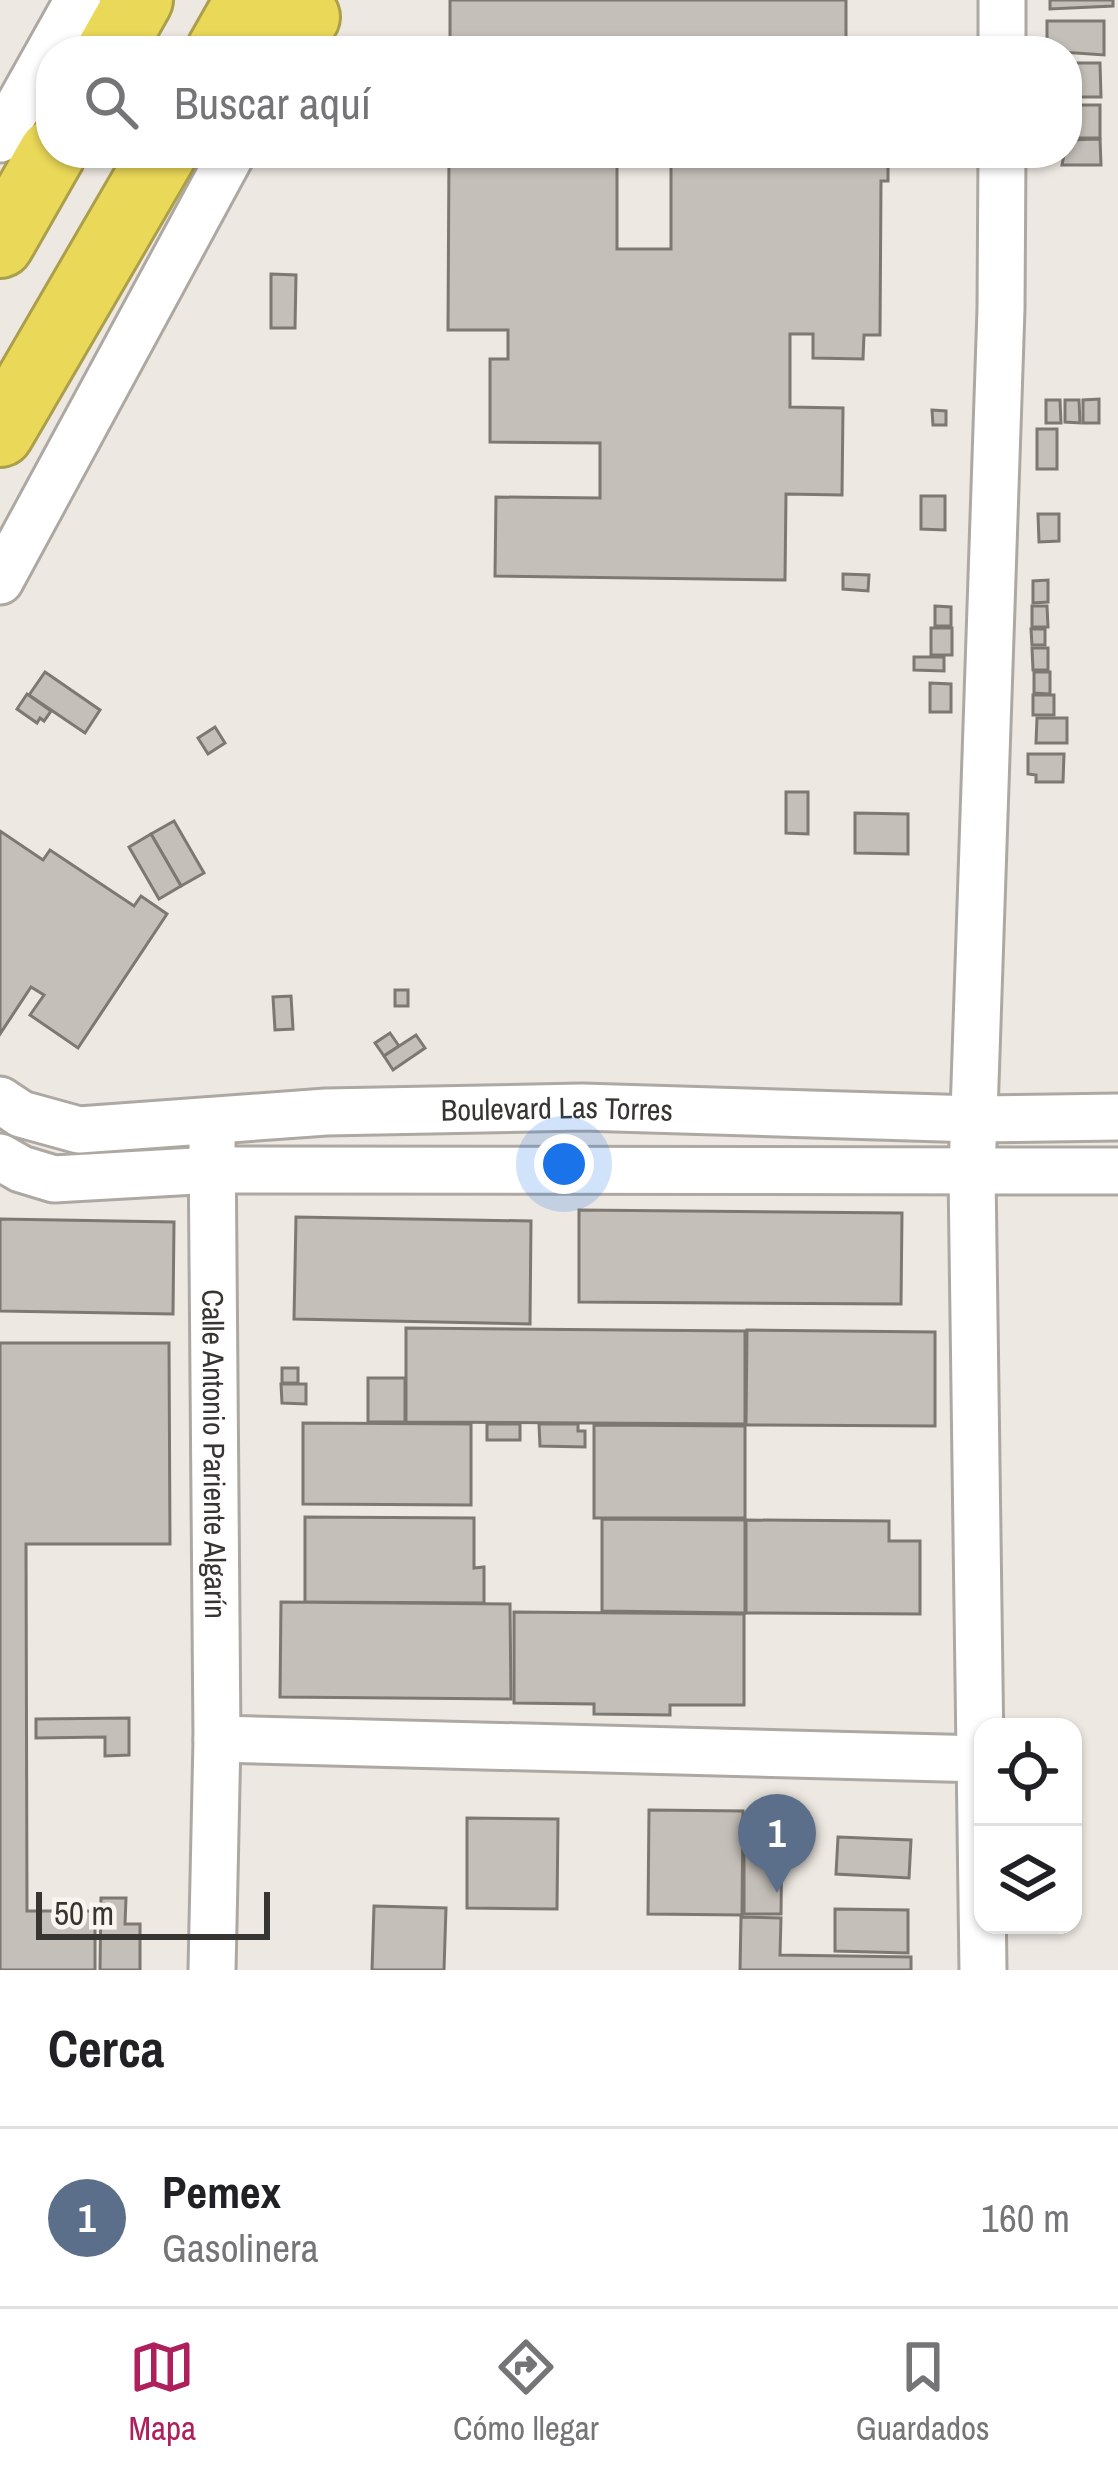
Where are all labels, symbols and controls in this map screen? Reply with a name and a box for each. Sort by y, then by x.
search box [36,36,1082,168]
icon: search [78,69,144,135]
text: Buscar aquí [174,72,371,133]
street label: Boulevard Las Torres [440,1087,674,1130]
your location [534,1134,594,1194]
street label: Calle Antonio Pariente Algarín [193,1289,236,1619]
map controls [974,1718,1082,1934]
button: locate [974,1718,1082,1826]
pin: 1 [738,1794,816,1893]
button: layers [974,1826,1082,1934]
scale bar [36,1886,270,1939]
text: 50 m [54,1891,114,1935]
text: Cerca [48,2014,164,2083]
text: Pemex [162,2161,281,2222]
text: 1 [78,2192,96,2244]
text: 160 m [981,2192,1070,2244]
text: Gasolinera [162,2222,318,2274]
tab: Mapa [128,2334,196,2450]
tab: Cómo llegar [453,2334,599,2450]
tab: Guardados [856,2334,990,2450]

